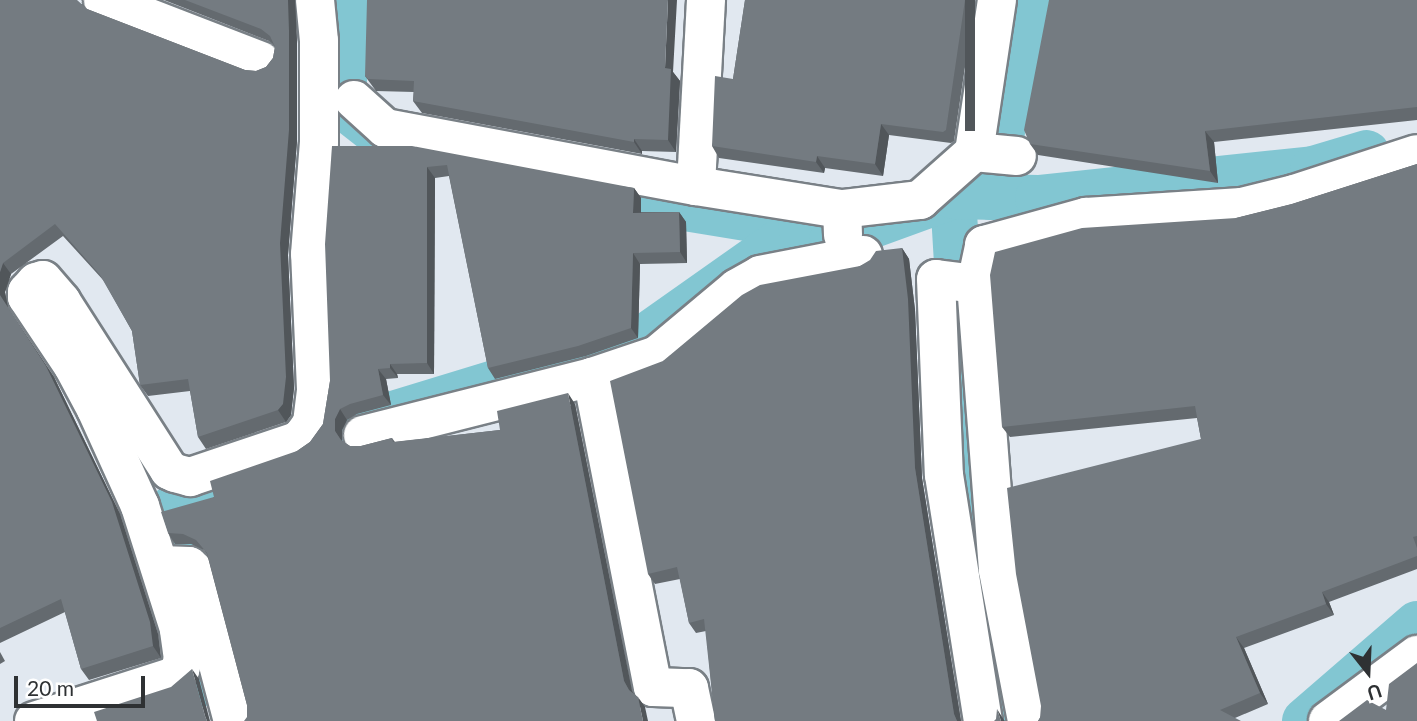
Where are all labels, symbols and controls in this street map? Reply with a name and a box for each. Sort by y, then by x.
north arrow [1333,637,1403,707]
scale bar [18,662,149,706]
text: 20 m [27,675,74,700]
text: U [1364,679,1385,706]

